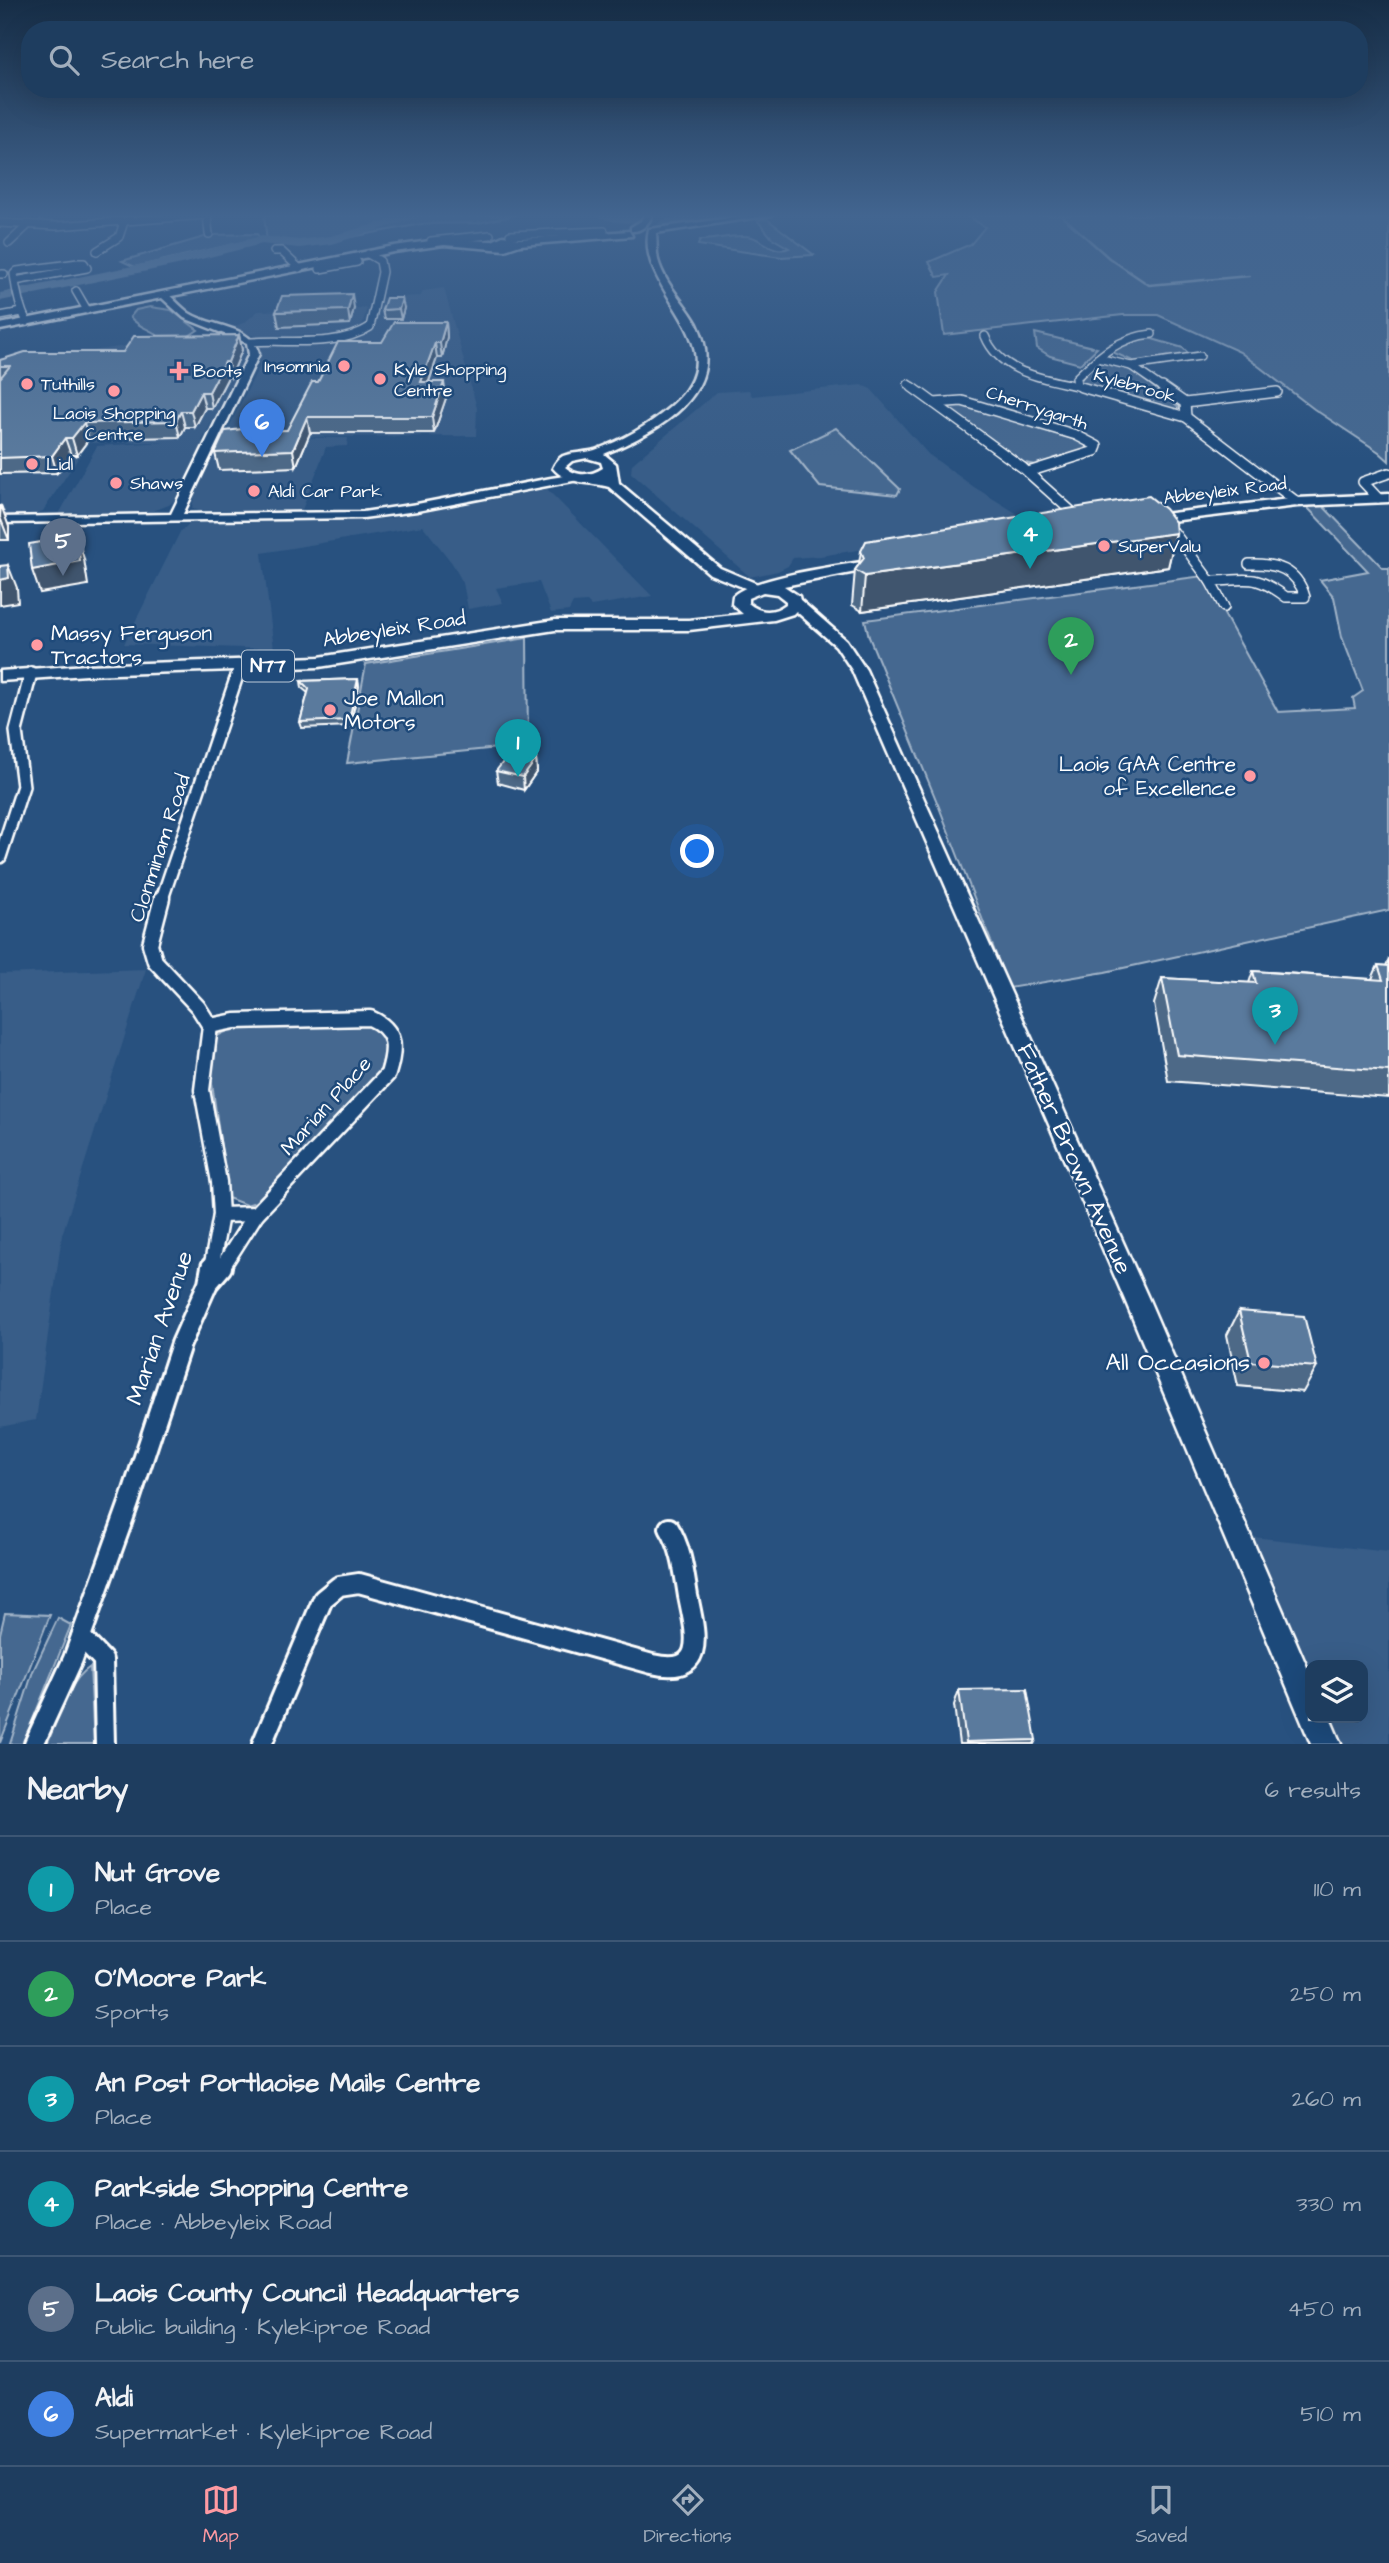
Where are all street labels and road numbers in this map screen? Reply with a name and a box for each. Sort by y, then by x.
street label: Kylebrook [1091,362,1179,411]
street label: Cherrygarth [983,380,1091,437]
street label: Abbeyleix Road [1162,471,1288,512]
street label: Abbeyleix Road [320,603,468,657]
road number: N77 [242,650,294,681]
street label: Clonminam Road [122,770,198,926]
street label: Father Brown Avenue [1008,1038,1140,1280]
street label: Marian Place [274,1050,378,1162]
street label: Marian Avenue [118,1246,202,1410]

